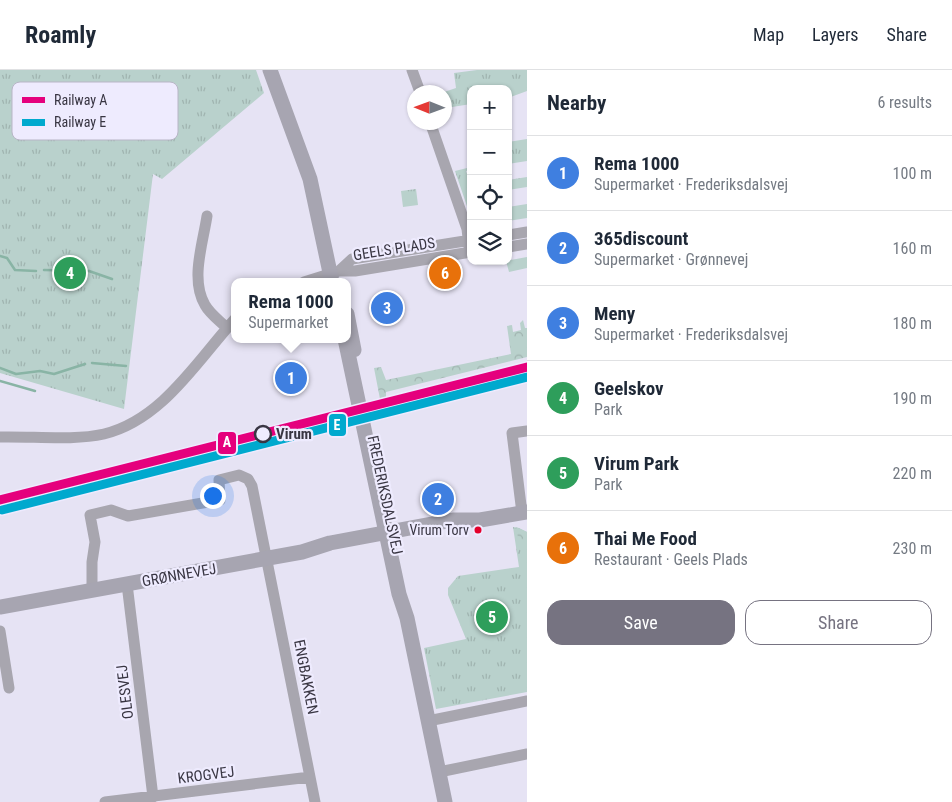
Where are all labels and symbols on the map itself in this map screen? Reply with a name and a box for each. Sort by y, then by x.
legend [12,82,178,140]
north arrow [407,85,452,130]
text: Railway A [54,92,107,108]
text: Railway E [54,114,106,130]
street label: GEELS PLADS [352,234,436,264]
pin: 4 [54,254,86,292]
pin: 6 [429,254,461,292]
pin: 3 [371,289,403,327]
pin: 1 [275,359,307,397]
line badge: E [328,413,347,437]
text: E [334,417,341,433]
marker: Virum [254,425,272,443]
place label: Virum [276,425,312,443]
line badge: A [217,431,237,455]
text: A [223,434,232,450]
street label: FREDERIKSDALSVEJ [364,434,406,556]
pin: 2 [422,480,454,518]
your location [200,483,226,509]
place label: Virum Torv [409,522,469,538]
marker: Virum Torv [473,525,483,535]
street label: GRØNNEVEJ [141,560,217,590]
pin: 5 [476,598,508,636]
street label: ENGBAKKEN [290,638,322,716]
street label: OLESVEJ [113,664,137,720]
street label: KROGVEJ [177,763,235,787]

